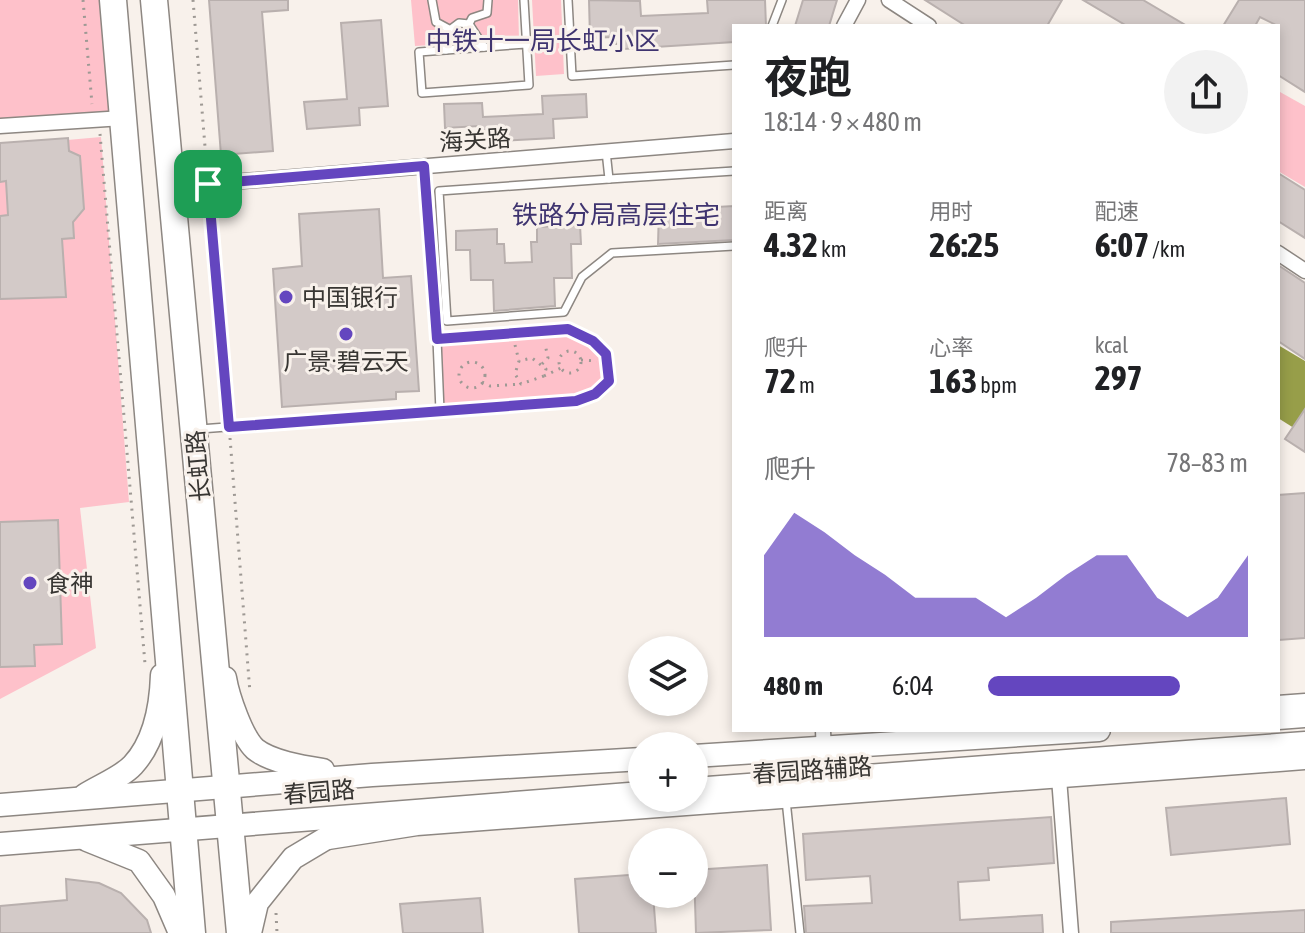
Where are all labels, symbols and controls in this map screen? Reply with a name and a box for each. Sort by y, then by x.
district label: 中铁十一局长虹小区 [426,26,660,56]
button: share [1164,50,1248,134]
text: 夜跑 [764,52,852,102]
text: 18:14 · 9 × 480 m [764,107,922,137]
street label: 海关路 [438,124,512,156]
pin [174,150,242,218]
icon: arrive [186,162,230,206]
text: 距离 [764,198,808,224]
text: 用时 [929,198,973,224]
text: 配速 [1095,198,1139,224]
district label: 铁路分局高层住宅 [512,200,720,230]
text: 4.32 [764,225,818,264]
text: 26:25 [929,225,999,264]
text: 6:07 [1095,225,1149,264]
text: km [818,236,847,262]
text: /km [1149,236,1185,262]
place label: 中国银行 [302,284,398,311]
marker: 中国银行 [277,288,295,306]
marker: 广景·碧云天 [337,325,355,343]
text: kcal [1095,332,1128,358]
text: 爬升 [764,334,808,360]
text: 心率 [929,334,973,360]
place label: 广景·碧云天 [283,348,409,375]
text: 297 [1095,358,1143,397]
text: 72 [764,361,796,400]
text: 163 [929,361,977,400]
text: m [796,372,815,398]
text: bpm [977,372,1017,398]
street label: 长虹路 [181,429,215,503]
text: 78–83 m [1166,448,1248,478]
text: 爬升 [764,454,816,484]
place label: 食神 [46,570,94,597]
marker: 食神 [21,574,39,592]
map controls [628,636,708,908]
button: layers [628,636,708,716]
text: 480 m [764,671,823,701]
text: 6:04 [892,671,934,701]
button: + [628,732,708,812]
street label: 春园路辅路 [751,752,873,788]
street label: 春园路 [282,775,356,809]
button: − [628,828,708,908]

